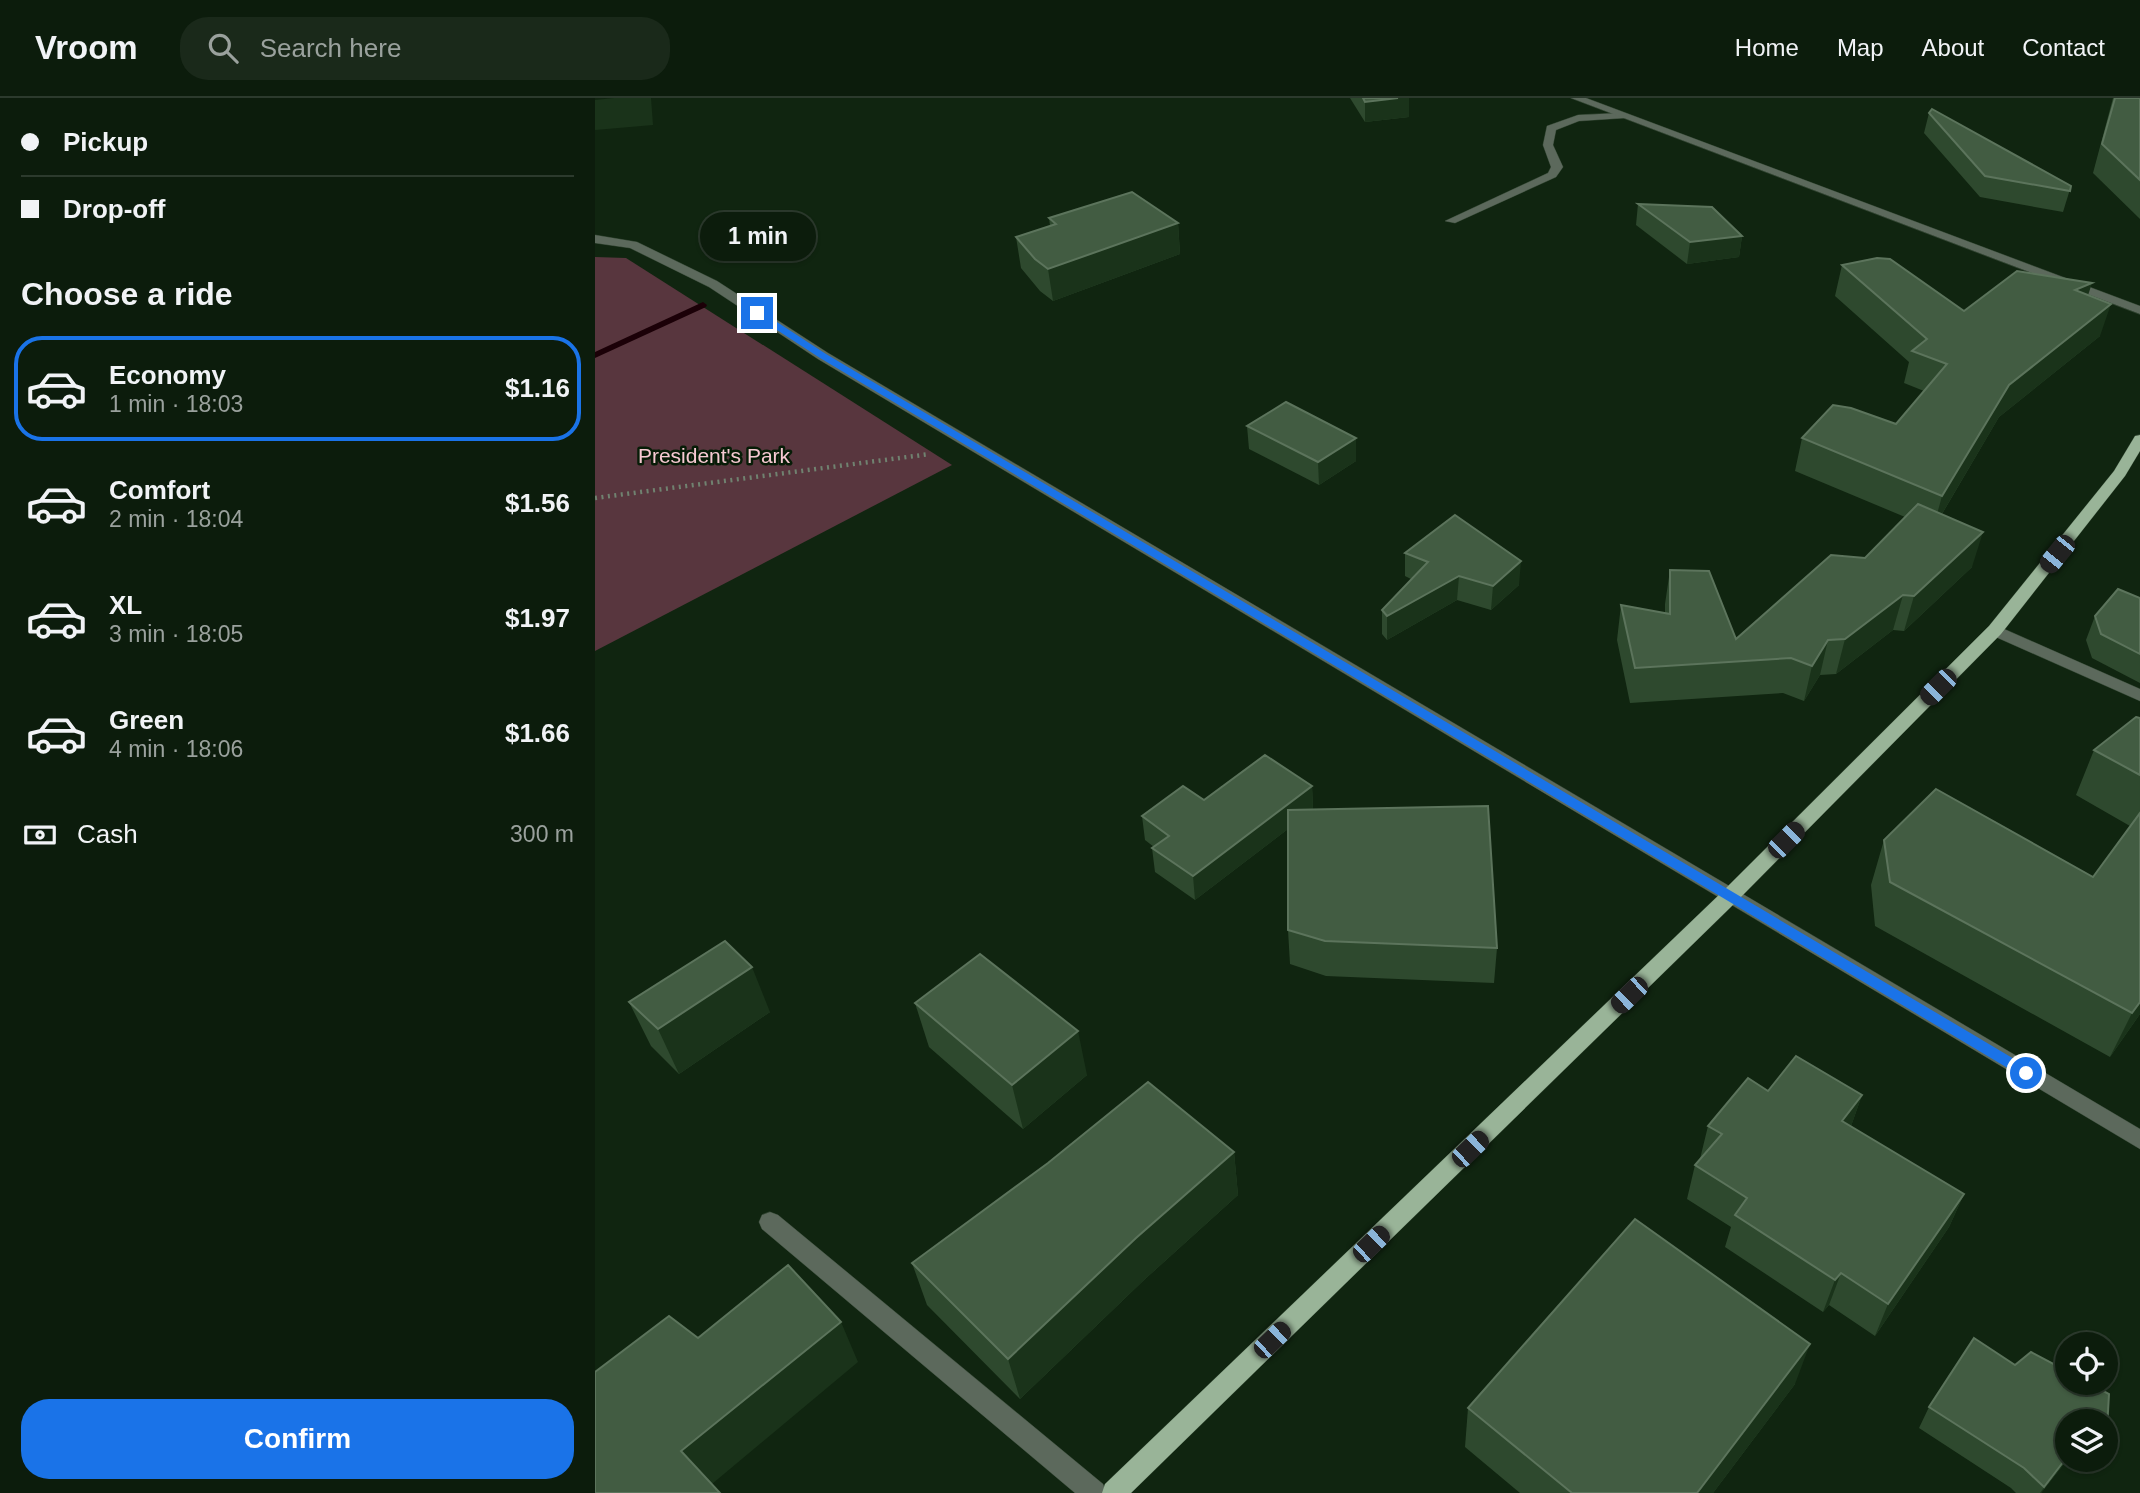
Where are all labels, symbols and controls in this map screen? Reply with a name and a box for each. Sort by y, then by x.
search box [180,17,670,80]
text: Vroom [35,29,138,66]
icon: search [204,29,242,67]
text: Search here [260,33,401,63]
text: Home [1735,34,1799,61]
text: Map [1837,34,1884,61]
text: About [1922,34,1984,61]
text: Contact [2022,34,2105,61]
text: Pickup [63,127,148,157]
text: Drop-off [63,194,166,224]
callout: 1 min [699,212,815,260]
text: 1 min [728,223,788,249]
text: Choose a ride [21,276,233,312]
route end [741,297,773,329]
icon: car [25,357,88,420]
text: Economy [109,360,226,390]
text: $1.16 [505,373,570,403]
text: 1 min · 18:03 [109,391,243,417]
park label: President's Park [638,444,791,467]
icon: car [25,472,88,535]
text: Comfort [109,475,210,505]
text: $1.56 [505,488,570,518]
text: 2 min · 18:04 [109,506,243,532]
car [2036,531,2079,577]
icon: car [25,587,88,650]
text: XL [109,590,142,620]
text: $1.97 [505,603,570,633]
text: 3 min · 18:05 [109,621,243,647]
car [1916,665,1961,709]
icon: car [25,702,88,765]
text: Green [109,705,184,735]
text: $1.66 [505,718,570,748]
text: 4 min · 18:06 [109,736,243,762]
icon: cash [21,816,59,854]
car [1764,818,1809,862]
text: Cash [77,819,138,849]
text: 300 m [510,821,574,847]
car [1607,973,1652,1017]
route start [2010,1057,2042,1089]
car [1448,1127,1493,1171]
car [1349,1222,1394,1266]
car [1250,1318,1295,1362]
map controls [2055,1332,2118,1472]
button: locate [2055,1332,2118,1395]
button: Confirm [21,1399,574,1479]
button: layers [2055,1409,2118,1472]

